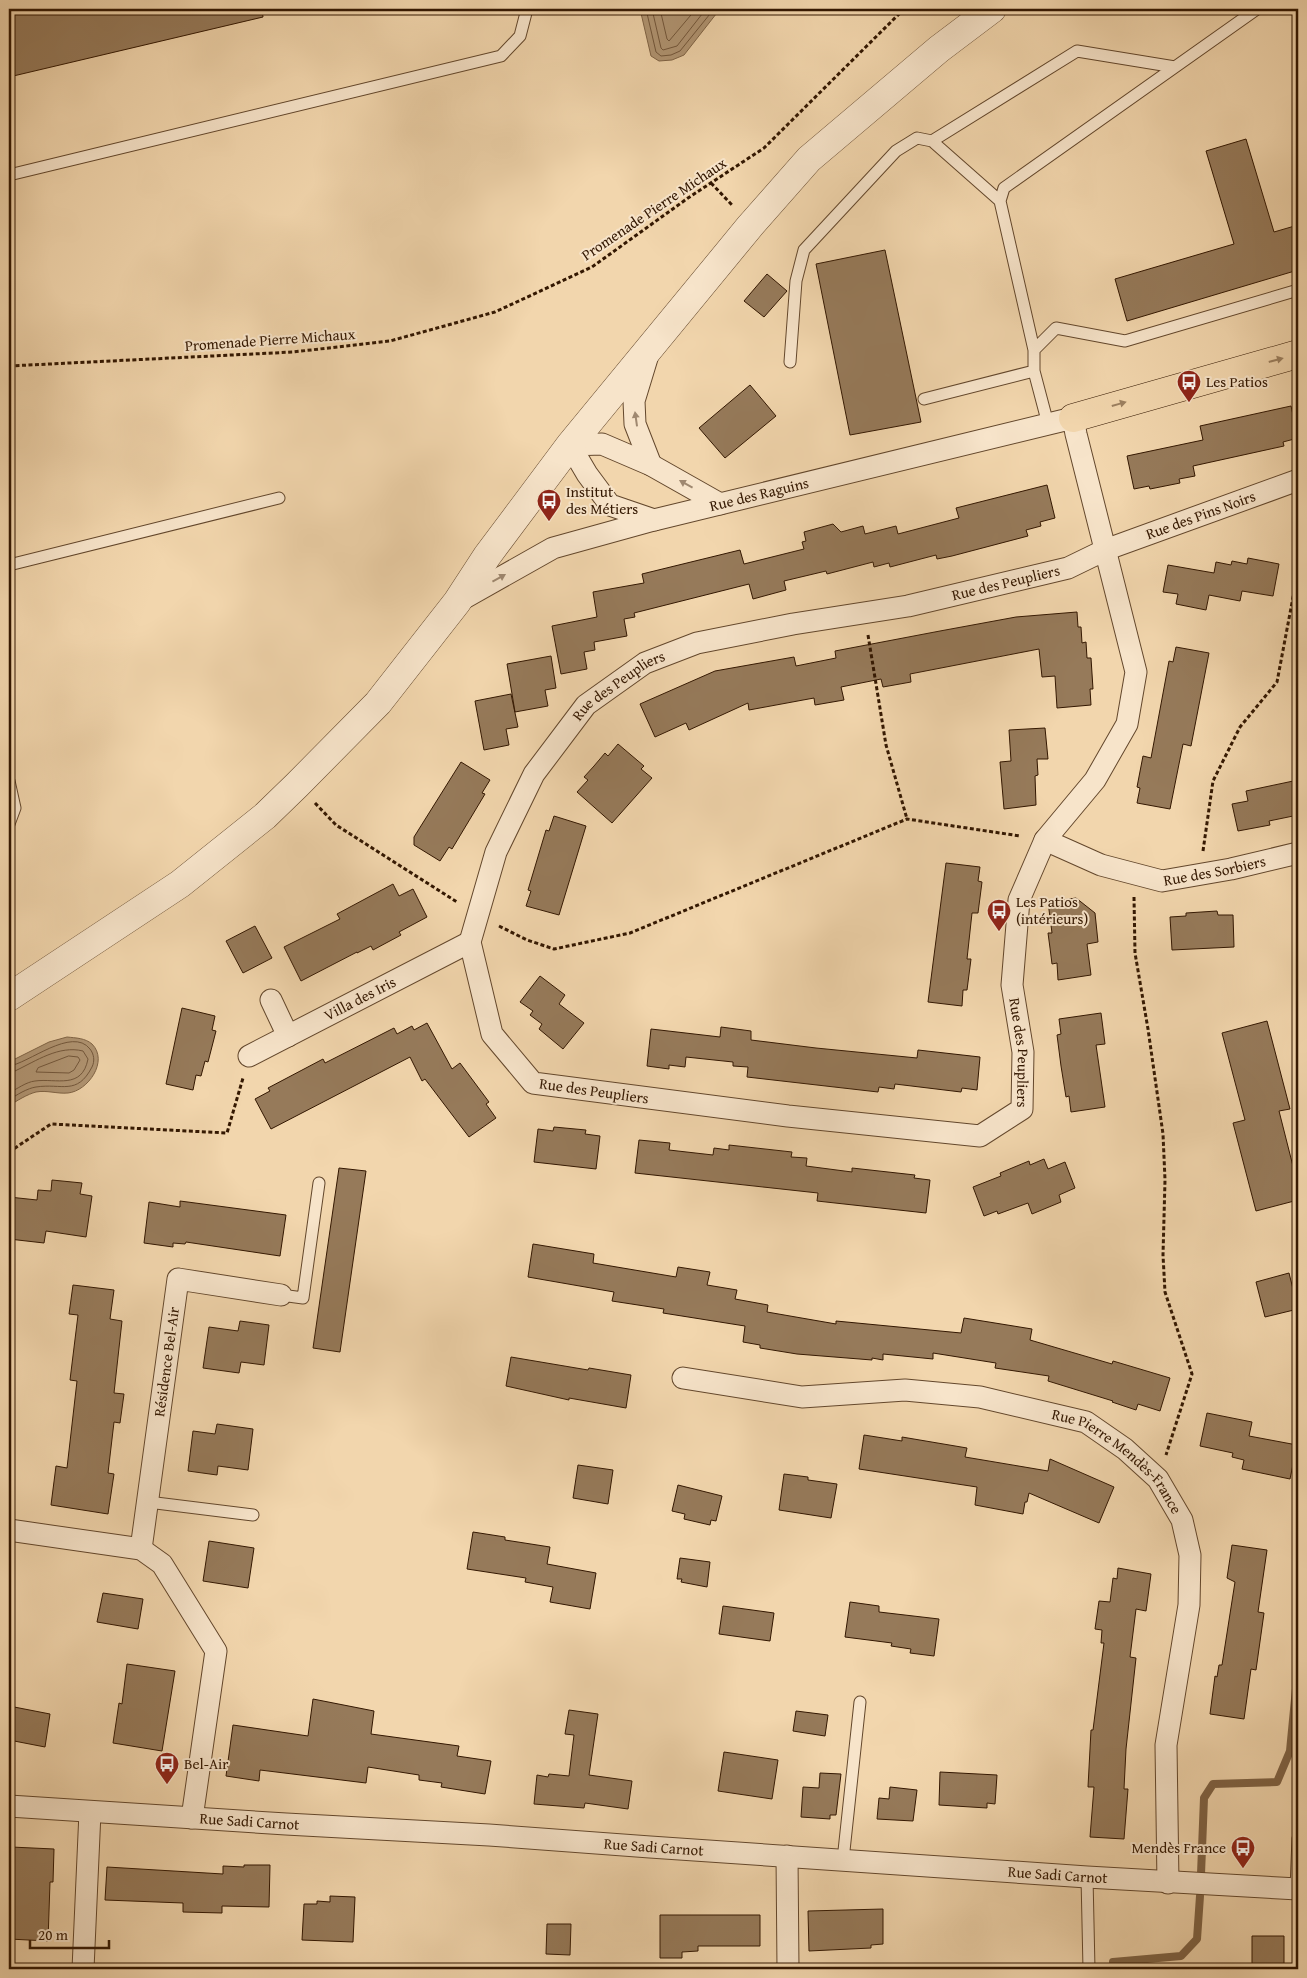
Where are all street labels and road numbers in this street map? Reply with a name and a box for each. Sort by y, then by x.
street label: Promenade Pierre Michaux [577,152,731,265]
street label: Promenade Pierre Michaux [184,323,356,356]
street label: Rue des Raguins [707,472,811,516]
street label: Rue des Pins Noirs [1143,485,1258,544]
street label: Rue des Peupliers [950,559,1062,605]
street label: Rue des Peupliers [567,645,668,725]
street label: Rue des Sorbiers [1162,850,1268,891]
street label: Villa des Iris [320,971,399,1026]
street label: Rue des Peupliers [1004,996,1034,1108]
street label: Rue des Peupliers [538,1072,650,1109]
street label: Résidence Bel-Air [148,1305,184,1418]
street label: Rue Pierre Mendès-France [1050,1403,1187,1518]
street label: Rue Sadi Carnot [199,1807,301,1835]
street label: Rue Sadi Carnot [603,1833,705,1861]
street label: Rue Sadi Carnot [1007,1861,1109,1888]

